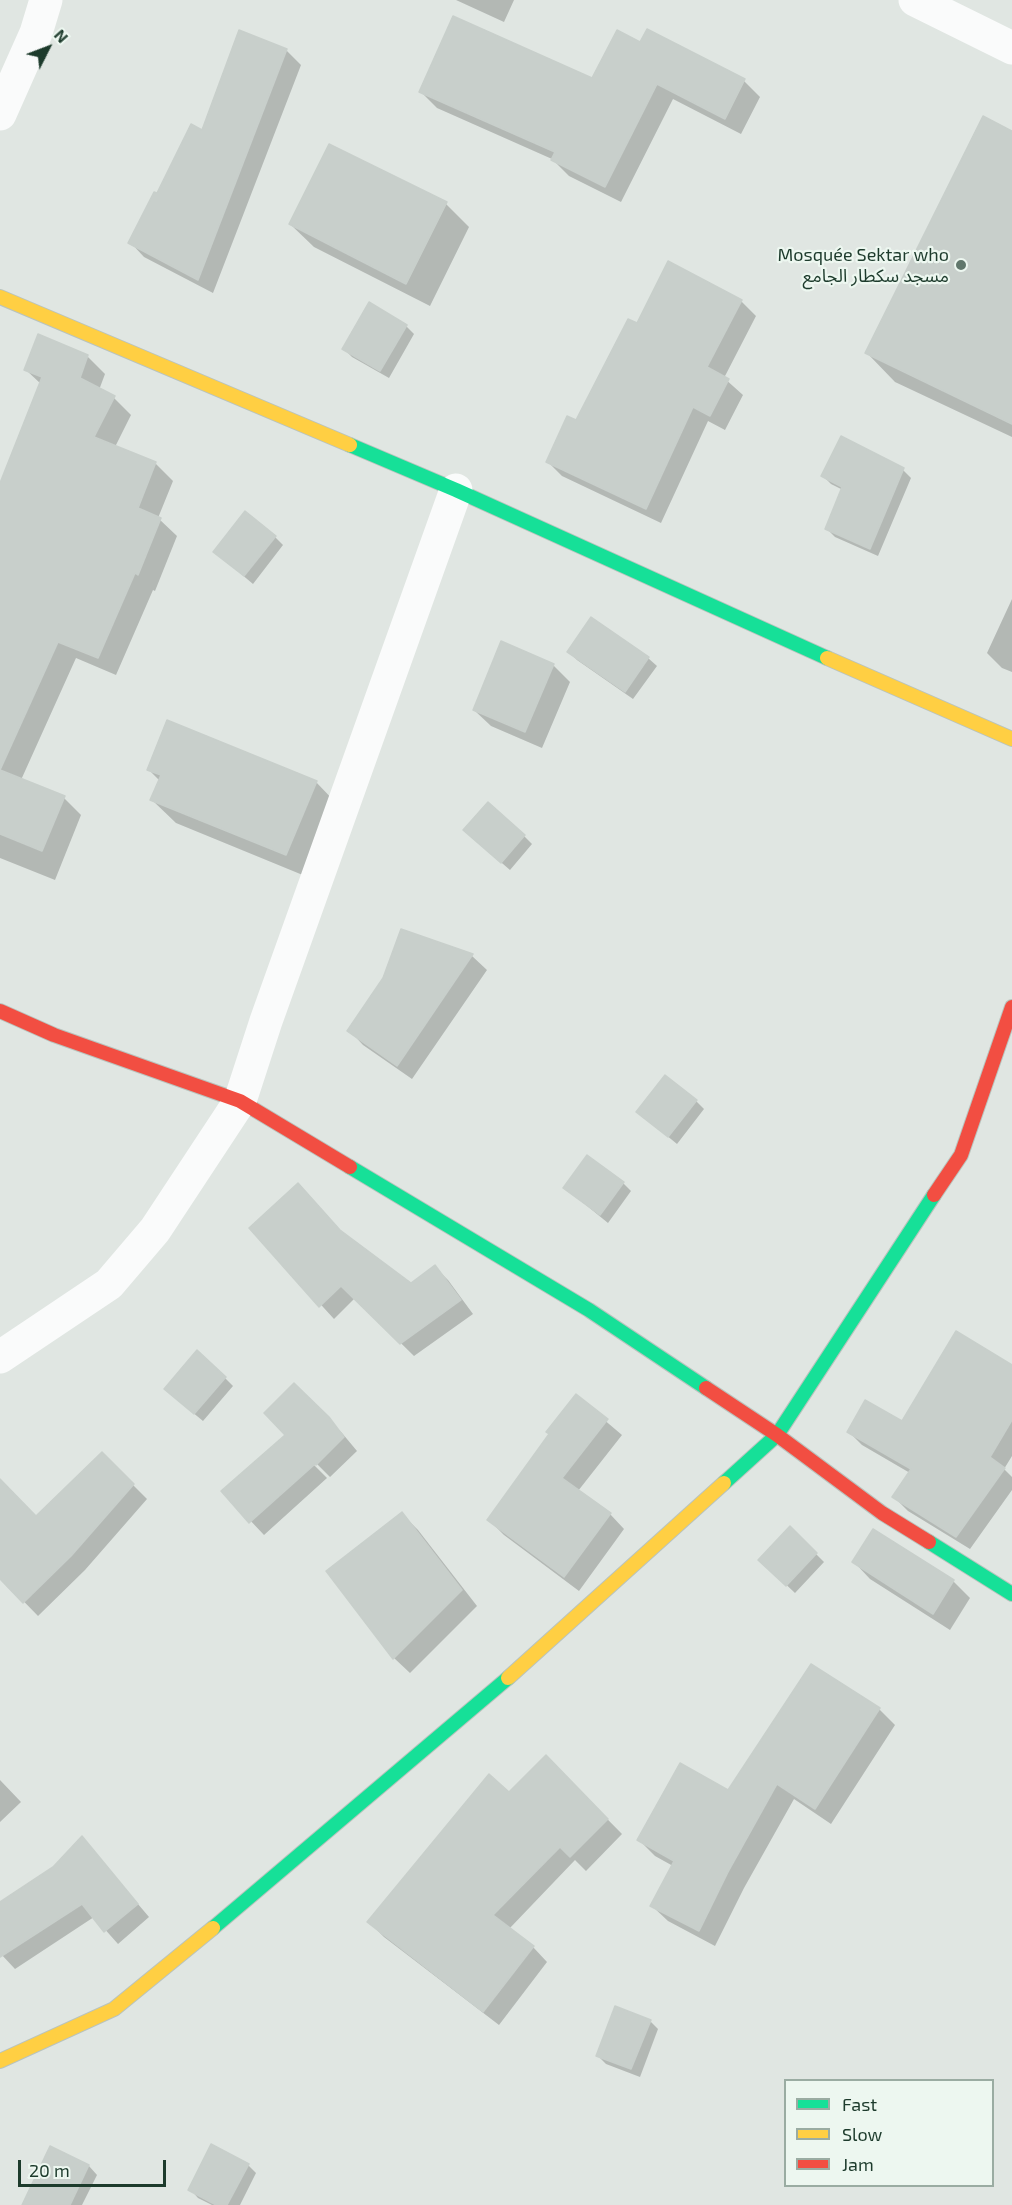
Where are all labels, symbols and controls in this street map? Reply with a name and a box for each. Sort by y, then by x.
north arrow [18,18,78,78]
text: N [51,25,73,46]
place label: Mosquée Sektar who مسجد سكطار الجامع [778,244,949,286]
marker: Mosquée Sektar who مسجد سكطار الجامع [954,258,968,272]
legend [784,2079,994,2187]
text: Fast [842,2093,877,2115]
text: Slow [842,2123,882,2145]
scale bar [21,2148,170,2186]
text: Jam [842,2153,874,2175]
text: 20 m [29,2159,70,2181]

